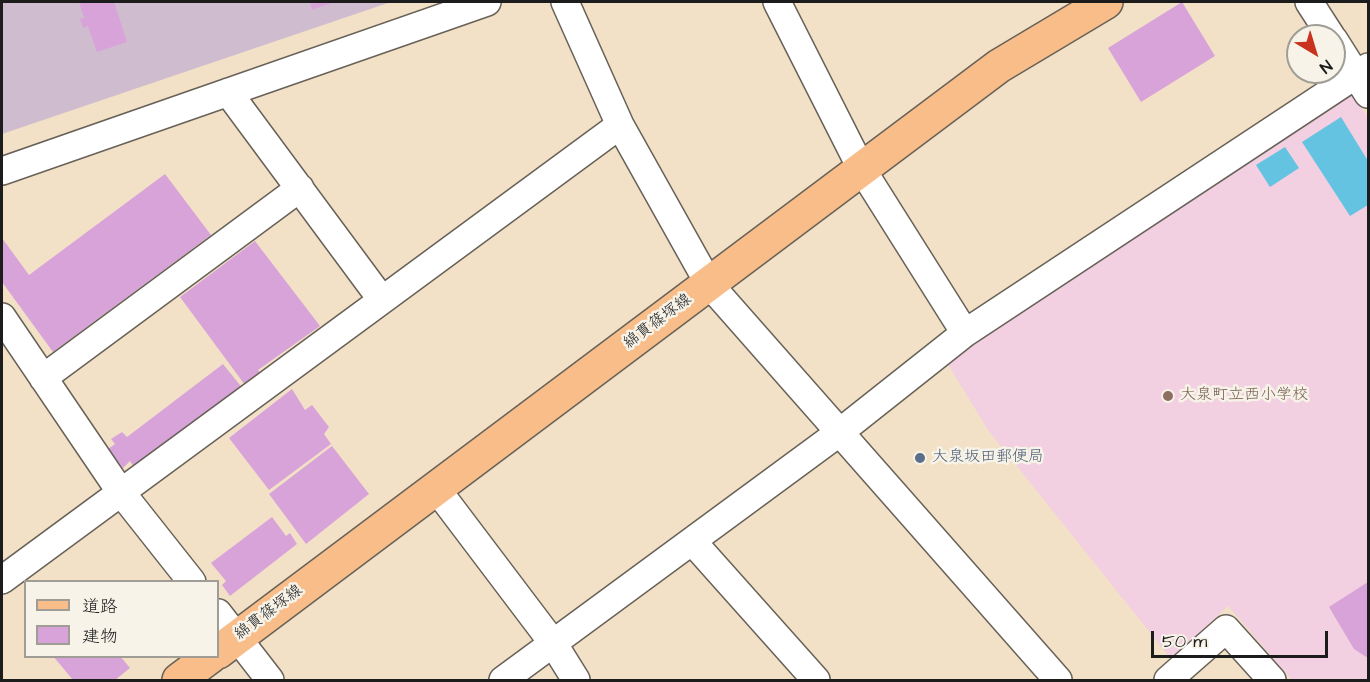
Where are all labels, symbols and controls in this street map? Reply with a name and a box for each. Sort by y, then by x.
north arrow [1286,24,1346,84]
text: N [1315,55,1337,78]
street label: 綿貫篠塚線 [620,290,696,354]
place label: 大泉町立西小学校 [1180,386,1308,406]
marker: 大泉町立西小学校 [1161,389,1175,403]
place label: 大泉坂田郵便局 [932,448,1044,468]
marker: 大泉坂田郵便局 [913,451,927,465]
legend [24,580,219,658]
street label: 綿貫篠塚線 [231,581,307,645]
text: 道路 [82,594,118,619]
scale bar [1154,619,1331,657]
text: 建物 [82,624,118,649]
text: 50 m [1162,629,1207,654]

